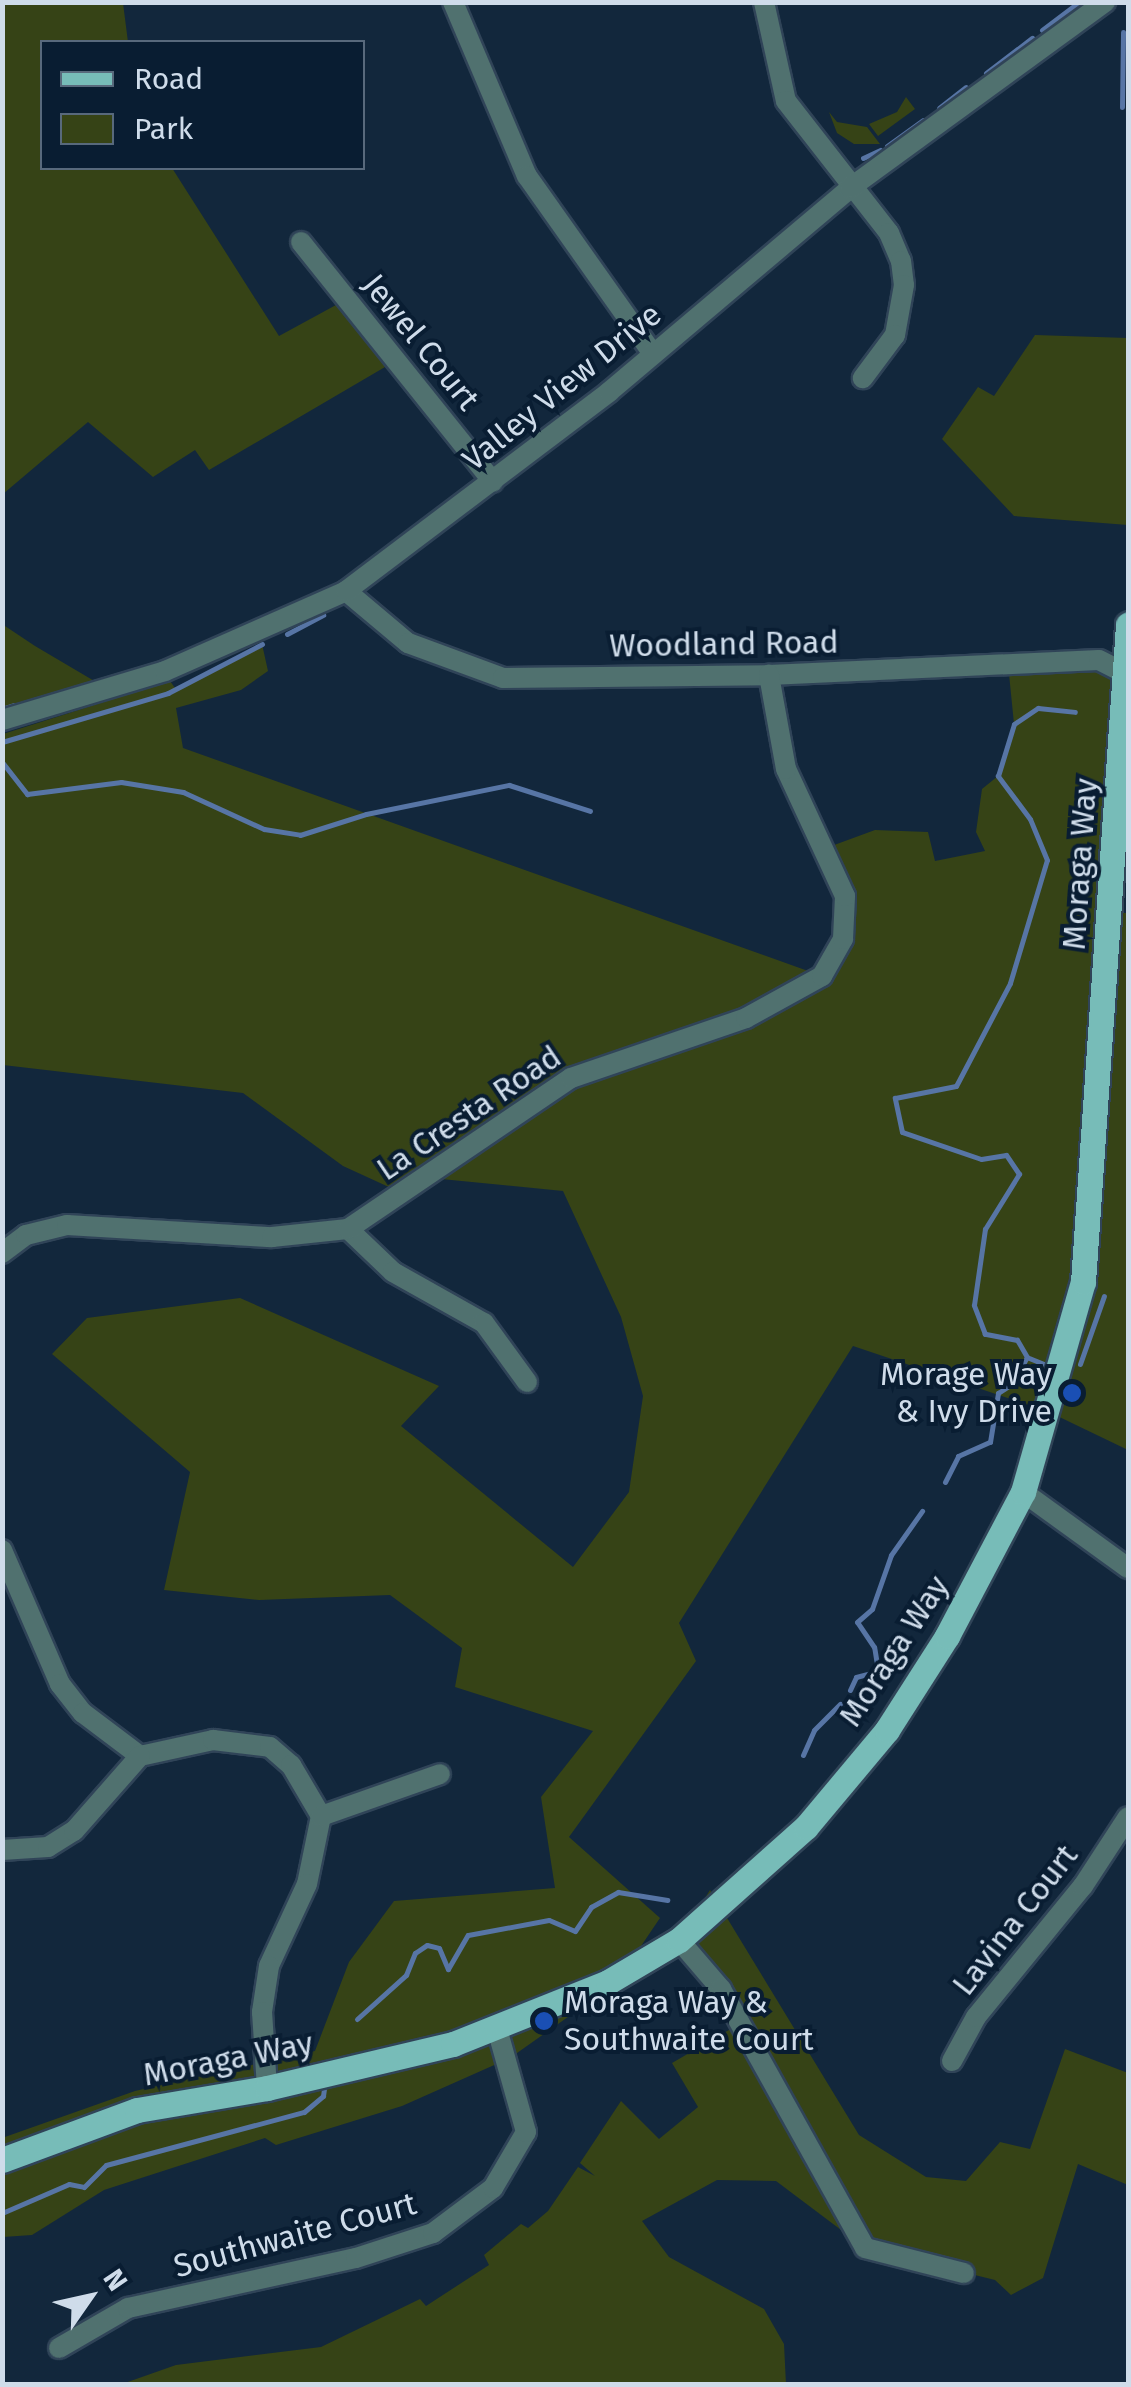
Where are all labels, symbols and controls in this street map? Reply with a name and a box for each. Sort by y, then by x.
legend [40,40,365,170]
text: Road [134,61,203,97]
text: Park [134,111,193,147]
street label: Jewel Court [354,266,488,418]
street label: Valley View Drive [455,295,669,479]
street label: Woodland Road [609,623,839,665]
street label: Moraga Way [1055,777,1105,951]
street label: La Cresta Road [370,1037,568,1189]
place label: Morage Way & Ivy Drive [880,1356,1052,1431]
marker: Morage Way & Ivy Drive [1061,1382,1083,1404]
street label: Moraga Way [831,1568,957,1734]
street label: Lavina Court [944,1837,1086,2003]
place label: Moraga Way & Southwaite Court [564,1984,814,2059]
marker: Moraga Way & Southwaite Court [533,2010,555,2032]
street label: Moraga Way [140,2024,316,2094]
street label: Southwaite Court [170,2184,420,2286]
north arrow [40,2247,140,2347]
text: N [96,2263,134,2297]

